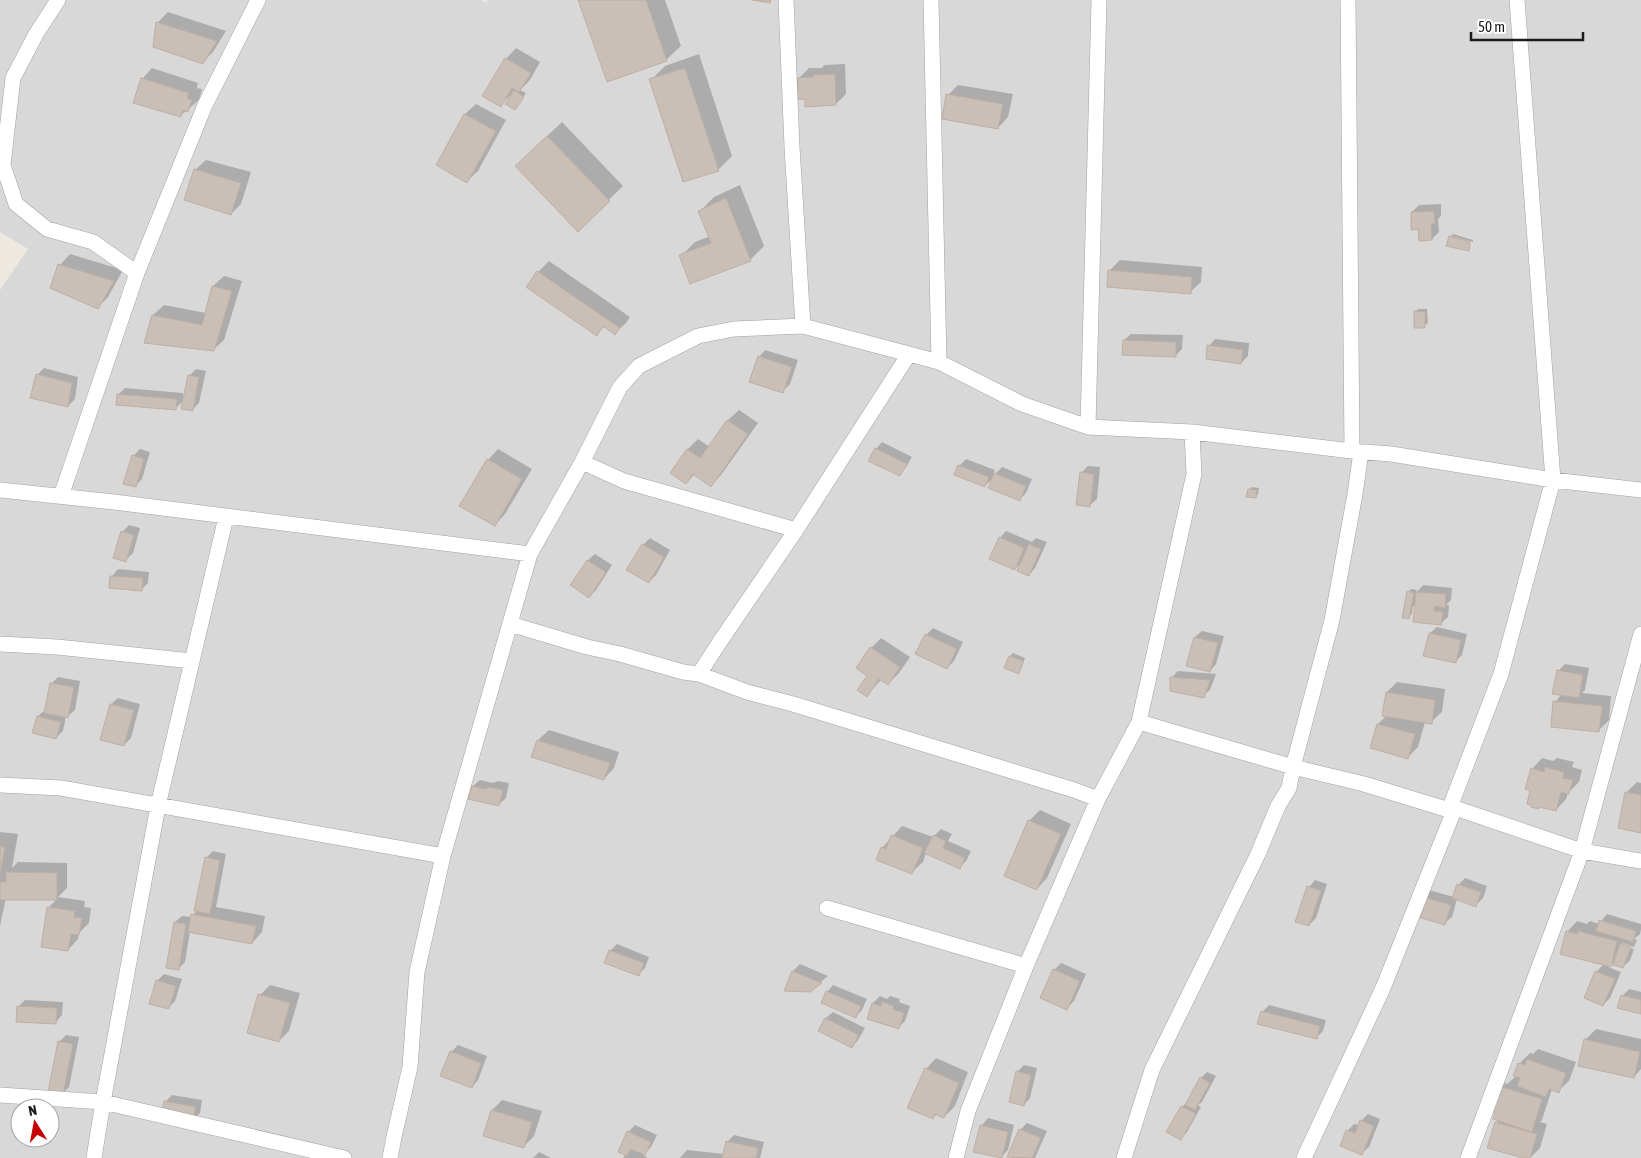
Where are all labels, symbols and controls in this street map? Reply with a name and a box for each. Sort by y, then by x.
scale bar [1471,10,1584,42]
text: 50 m [1478,18,1505,35]
north arrow [10,1098,60,1148]
text: N [27,1102,38,1119]

